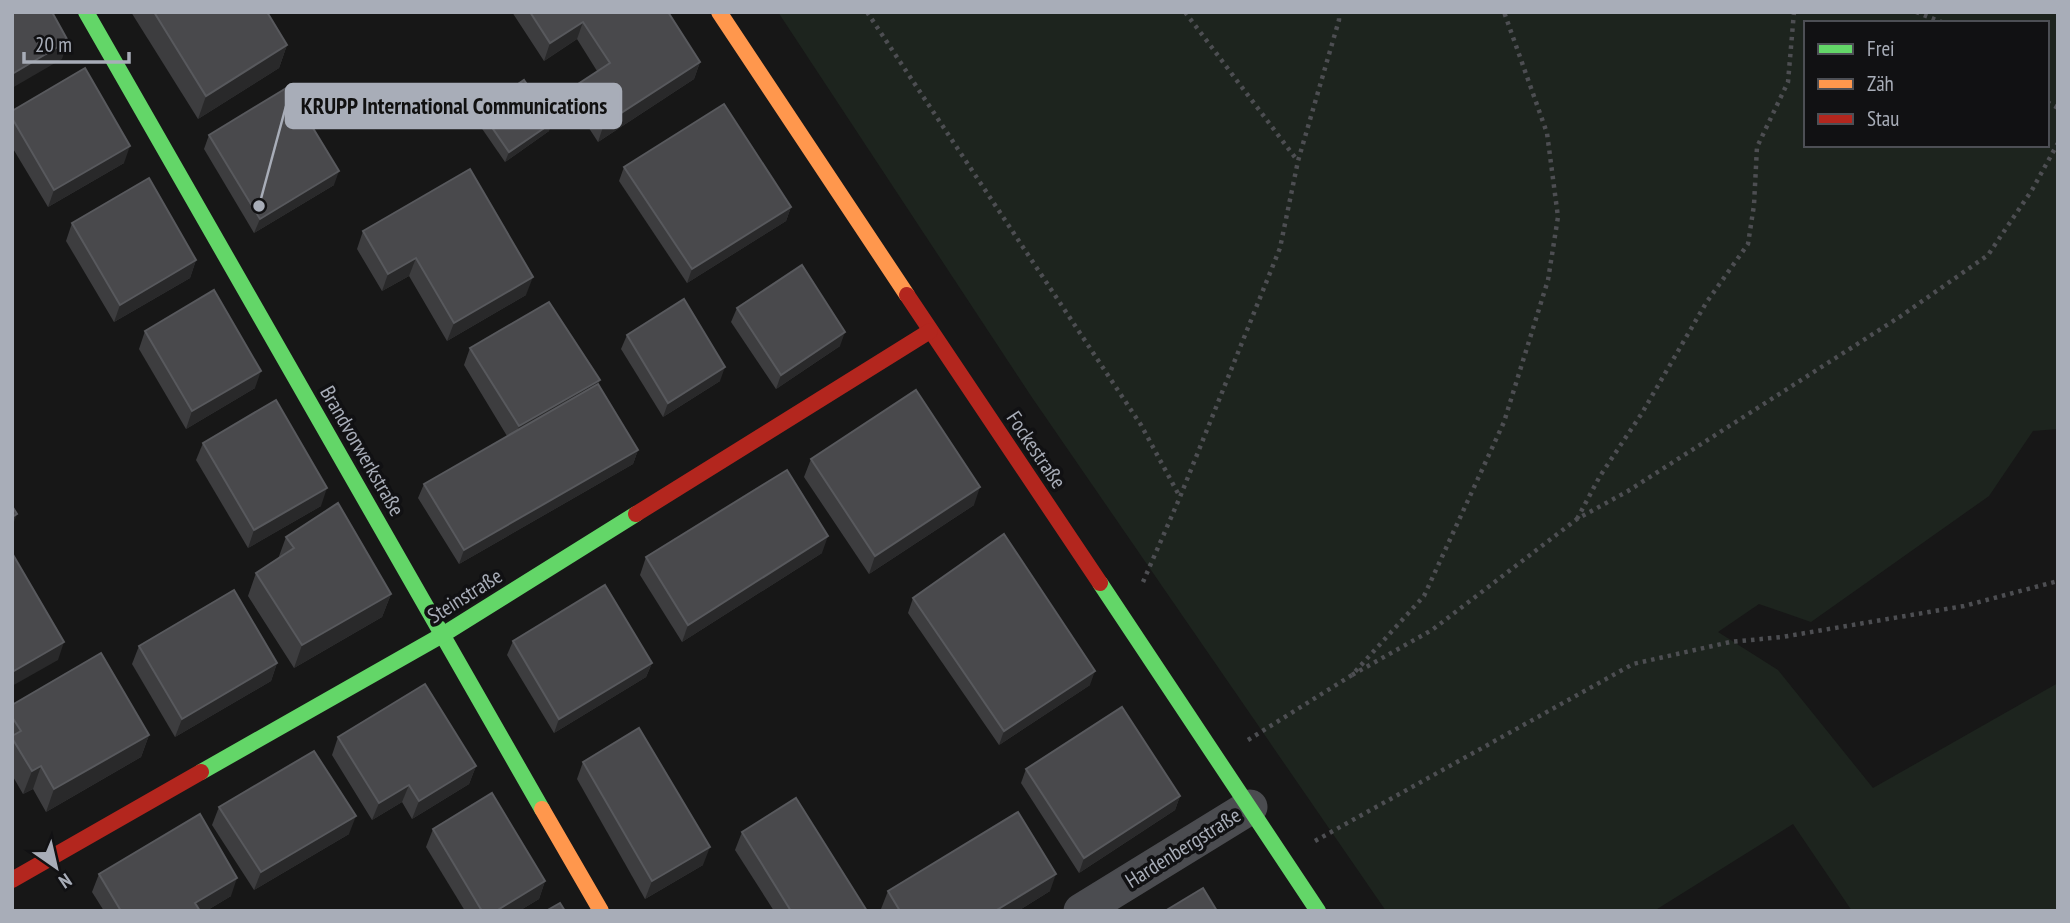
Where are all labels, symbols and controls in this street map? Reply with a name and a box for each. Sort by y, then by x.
scale bar [24,21,130,65]
legend [1804,21,2049,147]
text: 20 m [35,31,72,58]
text: Frei [1867,35,1895,62]
text: Zäh [1867,70,1894,97]
callout: KRUPP International Communications [286,84,621,128]
text: KRUPP International Communications [301,91,607,120]
text: Stau [1867,105,1899,132]
street label: Brandvorwerkstraße [314,381,411,521]
street label: Fockestraße [1001,406,1072,494]
street label: Steinstraße [422,562,507,629]
street label: Hardenbergstraße [1120,801,1245,894]
north arrow [21,832,91,902]
text: N [55,868,76,894]

